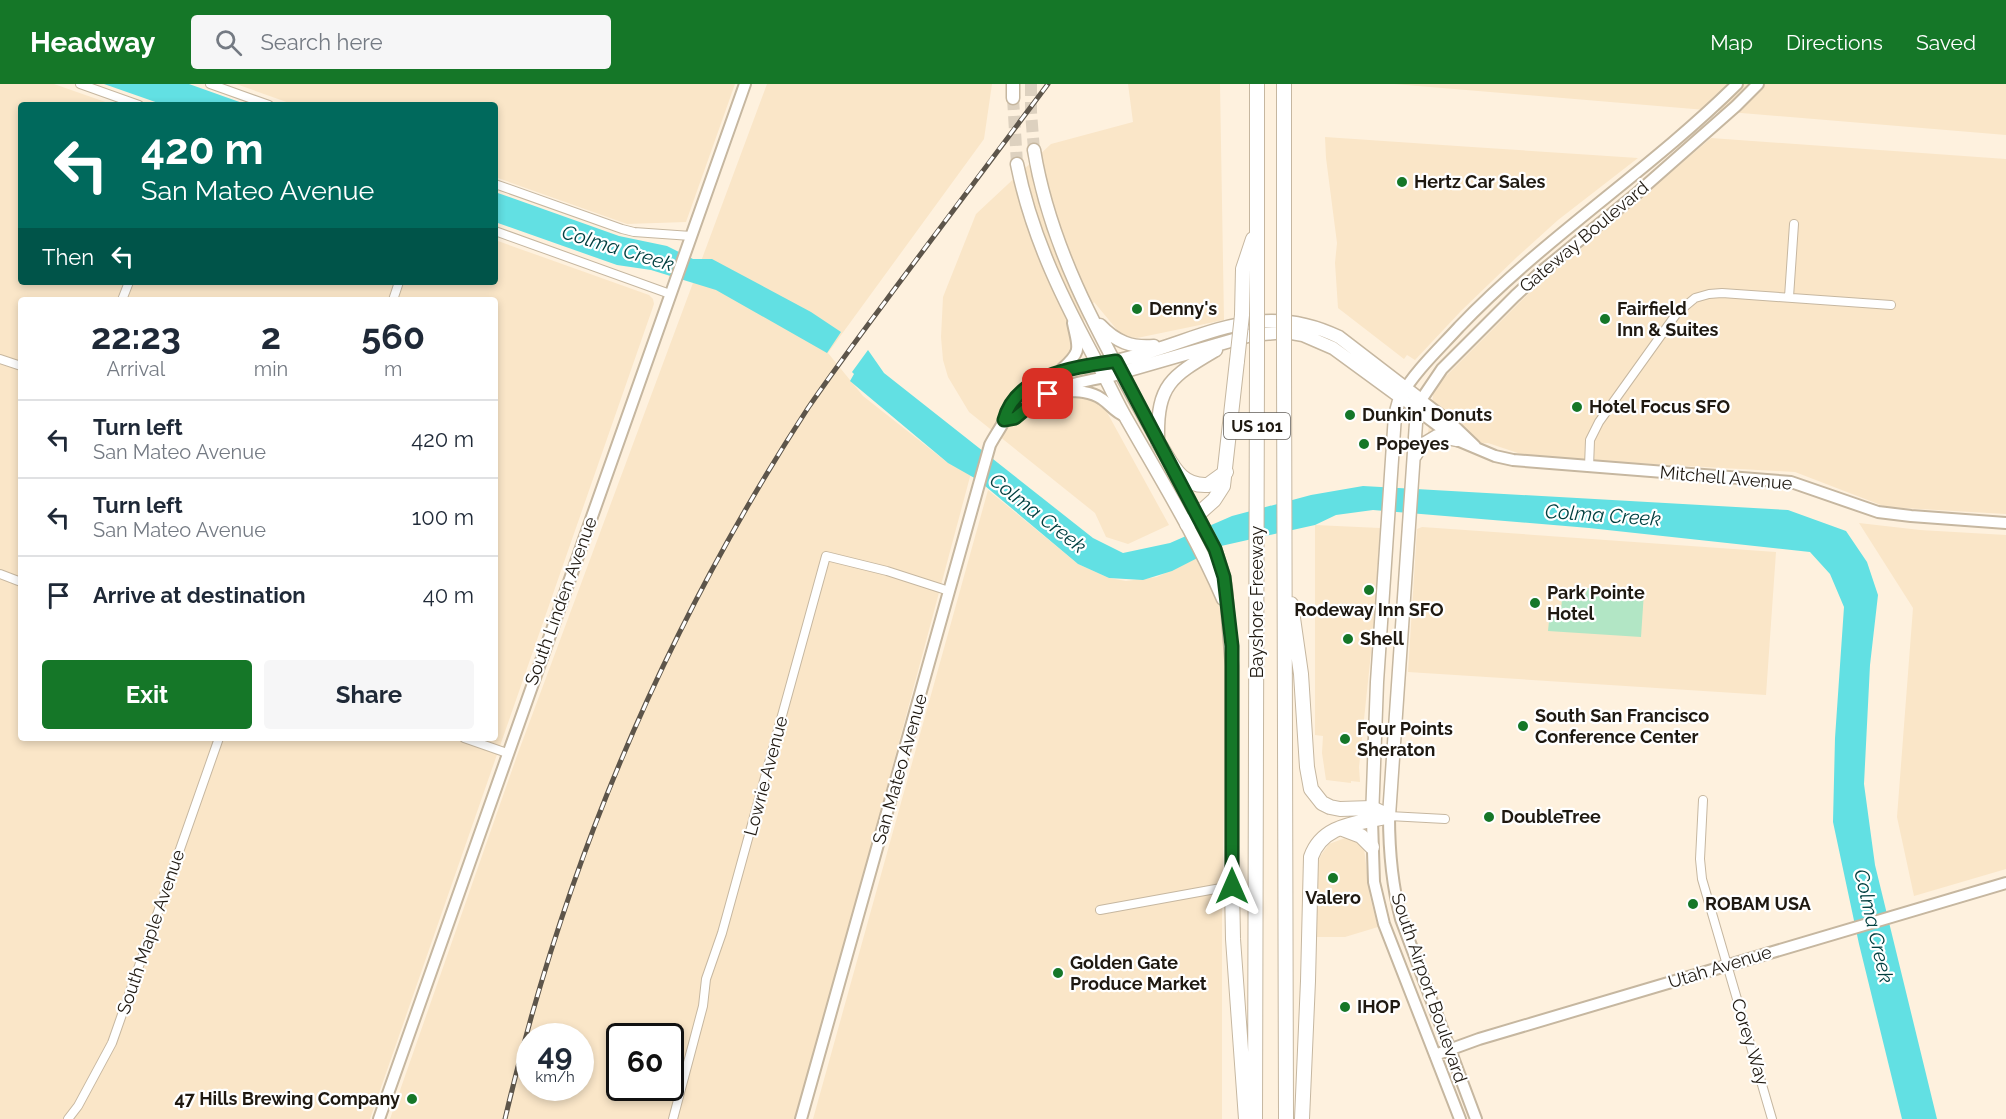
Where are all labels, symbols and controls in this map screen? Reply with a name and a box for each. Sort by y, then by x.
search box [191,15,611,69]
text: Headway [30,26,155,59]
icon: search [212,26,245,59]
text: Search here [260,29,383,55]
text: Map [1710,30,1753,55]
text: Directions [1786,30,1883,55]
text: Saved [1916,30,1976,55]
text: 420 m [141,125,264,174]
icon: left [42,126,120,204]
place label: Hertz Car Sales [1414,171,1545,192]
text: San Mateo Avenue [141,175,374,206]
marker: Hertz Car Sales [1395,175,1409,189]
street label: Gateway Boulevard [1515,177,1652,297]
water label: Colma Creek [559,220,677,277]
icon: left [106,240,139,273]
text: Then [42,244,94,270]
place label: Denny's [1149,298,1217,319]
place label: Fairfield Inn & Suites [1617,298,1719,340]
marker: Denny's [1130,302,1144,316]
marker: Fairfield Inn & Suites [1598,312,1612,326]
text: 22:23 [91,315,181,357]
text: 2 [261,315,281,357]
text: 560 [361,315,425,357]
text: Arrival [107,357,165,381]
text: min [254,357,288,381]
text: m [384,357,402,381]
pin [1022,368,1073,419]
icon: arrive [1031,377,1064,410]
place label: Hotel Focus SFO [1589,396,1730,417]
marker: Hotel Focus SFO [1570,400,1584,414]
place label: Dunkin' Donuts [1362,404,1492,425]
marker: Dunkin' Donuts [1343,408,1357,422]
road number: US 101 [1224,413,1290,439]
text: Turn left [93,414,183,440]
icon: left [42,423,75,456]
text: 420 m [411,426,474,452]
place label: Popeyes [1376,433,1449,454]
marker: Popeyes [1357,437,1371,451]
text: San Mateo Avenue [93,440,266,464]
street label: Mitchell Avenue [1659,461,1794,494]
water label: Colma Creek [985,468,1091,558]
text: Turn left [93,492,183,518]
water label: Colma Creek [1544,499,1662,531]
icon: left [42,501,75,534]
text: 100 m [412,504,474,530]
street label: South Linden Avenue [520,513,601,688]
text: San Mateo Avenue [93,518,266,542]
street label: Bayshore Freeway [1246,525,1267,678]
icon: arrive [42,579,75,612]
text: Arrive at destination [93,582,306,608]
text: 40 m [423,582,474,608]
place label: Park Pointe Hotel [1547,582,1645,624]
marker: Rodeway Inn SFO [1362,583,1376,597]
marker: Park Pointe Hotel [1528,596,1542,610]
place label: Rodeway Inn SFO [1294,599,1444,620]
place label: Shell [1360,628,1404,649]
marker: Shell [1341,632,1355,646]
button: Exit [42,660,252,729]
button: Share [264,660,474,729]
street label: San Mateo Avenue [868,691,931,847]
place label: South San Francisco Conference Center [1535,705,1709,747]
street label: Lowrie Avenue [739,713,792,838]
place label: Four Points Sheraton [1357,718,1453,760]
marker: South San Francisco Conference Center [1516,719,1530,733]
marker: Four Points Sheraton [1338,732,1352,746]
place label: DoubleTree [1501,806,1601,827]
marker: DoubleTree [1482,810,1496,824]
street label: South Maple Avenue [112,846,189,1017]
position arrow [1200,854,1264,918]
water label: Colma Creek [1849,867,1899,986]
marker: Valero [1326,871,1340,885]
place label: Valero [1305,887,1361,908]
street label: South Airport Boulevard [1387,890,1472,1085]
place label: ROBAM USA [1705,893,1812,914]
marker: ROBAM USA [1686,897,1700,911]
street label: Utah Avenue [1666,941,1775,992]
place label: Golden Gate Produce Market [1070,952,1207,994]
marker: Golden Gate Produce Market [1051,966,1065,980]
place label: IHOP [1357,996,1400,1017]
street label: Corey Way [1727,996,1774,1088]
marker: IHOP [1338,1000,1352,1014]
speed limit sign: 60 [606,1023,684,1101]
text: 49 [538,1037,572,1072]
text: km/h [535,1068,575,1086]
place label: 47 Hills Brewing Company [174,1088,400,1109]
marker: 47 Hills Brewing Company [405,1092,419,1106]

